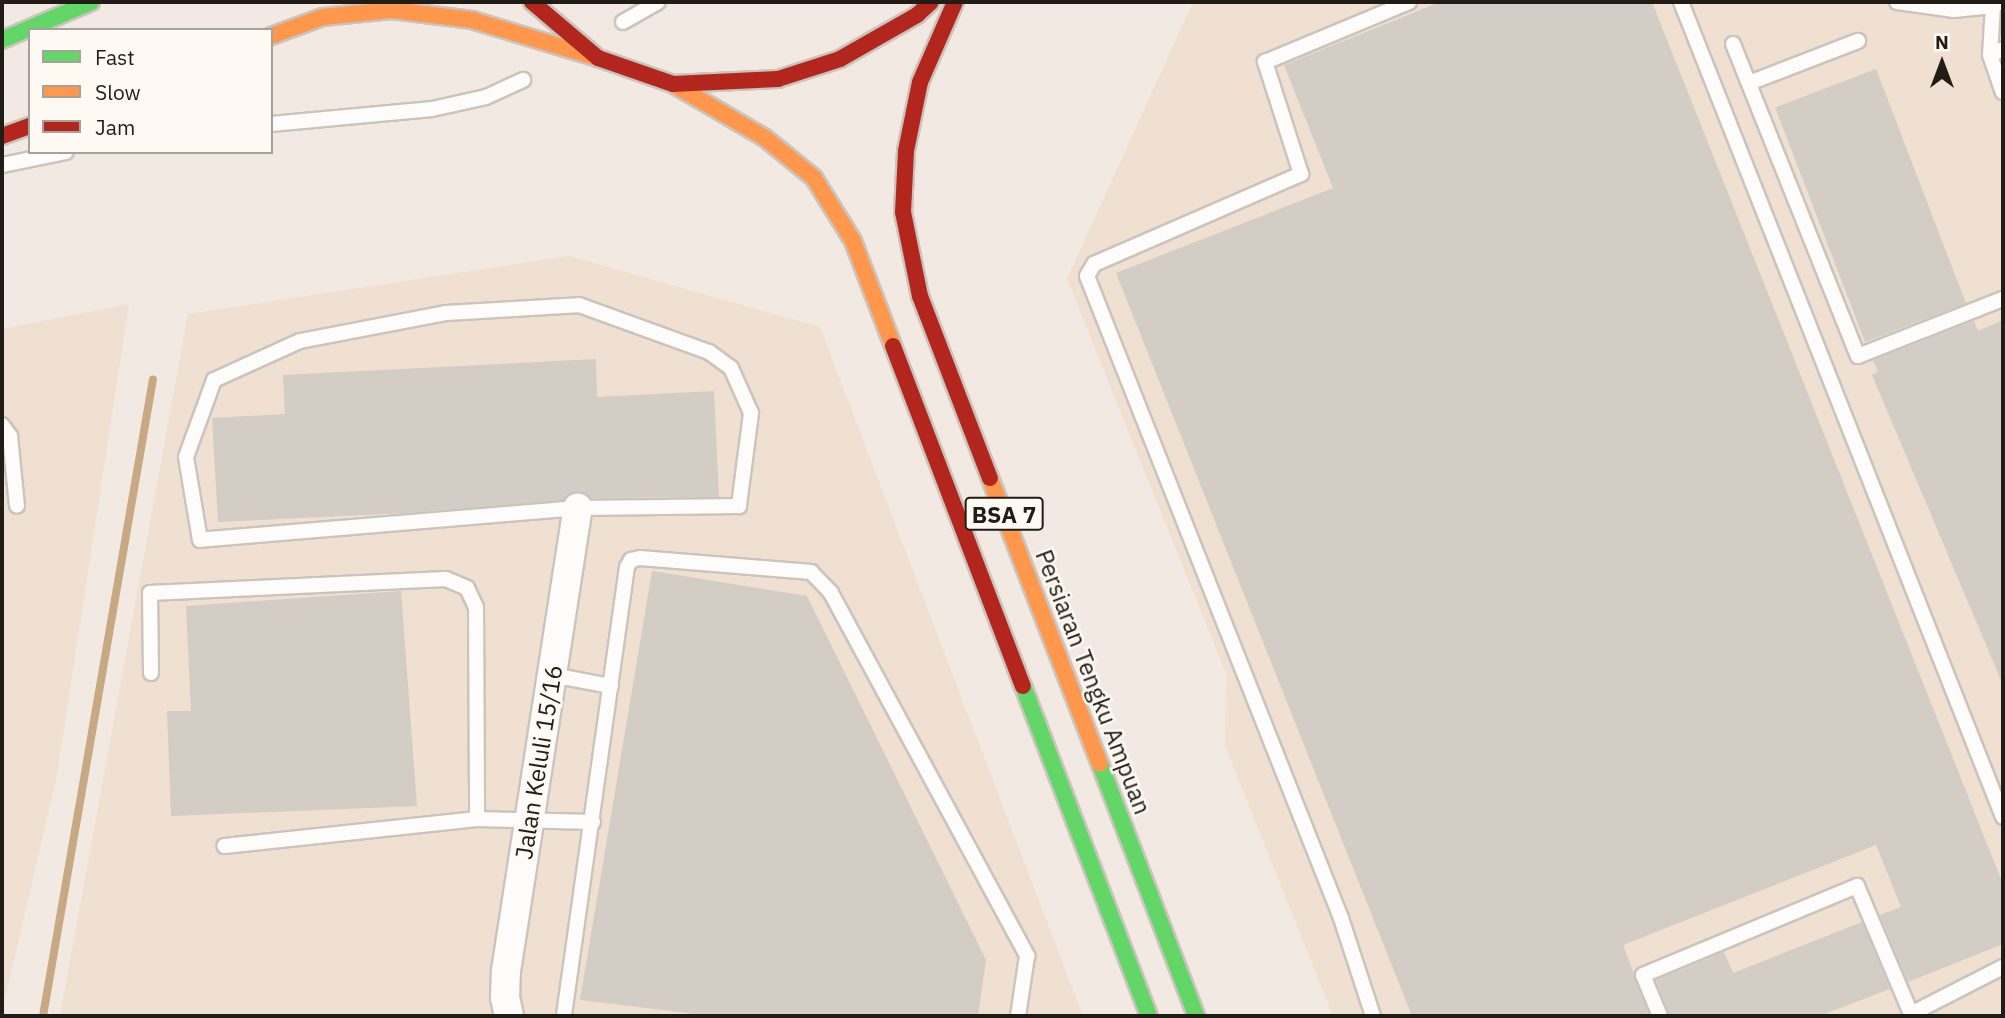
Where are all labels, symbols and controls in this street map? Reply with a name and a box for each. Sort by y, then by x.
legend [28,28,273,154]
north arrow [1907,28,1977,98]
text: N [1935,30,1949,54]
text: Fast [95,43,135,71]
text: Slow [95,78,141,106]
text: Jam [95,113,135,141]
road number: BSA 7 [964,494,1044,534]
street label: Persiaran Tengku Ampuan [1029,546,1157,818]
street label: Jalan Keluli 15/16 [509,663,569,861]

